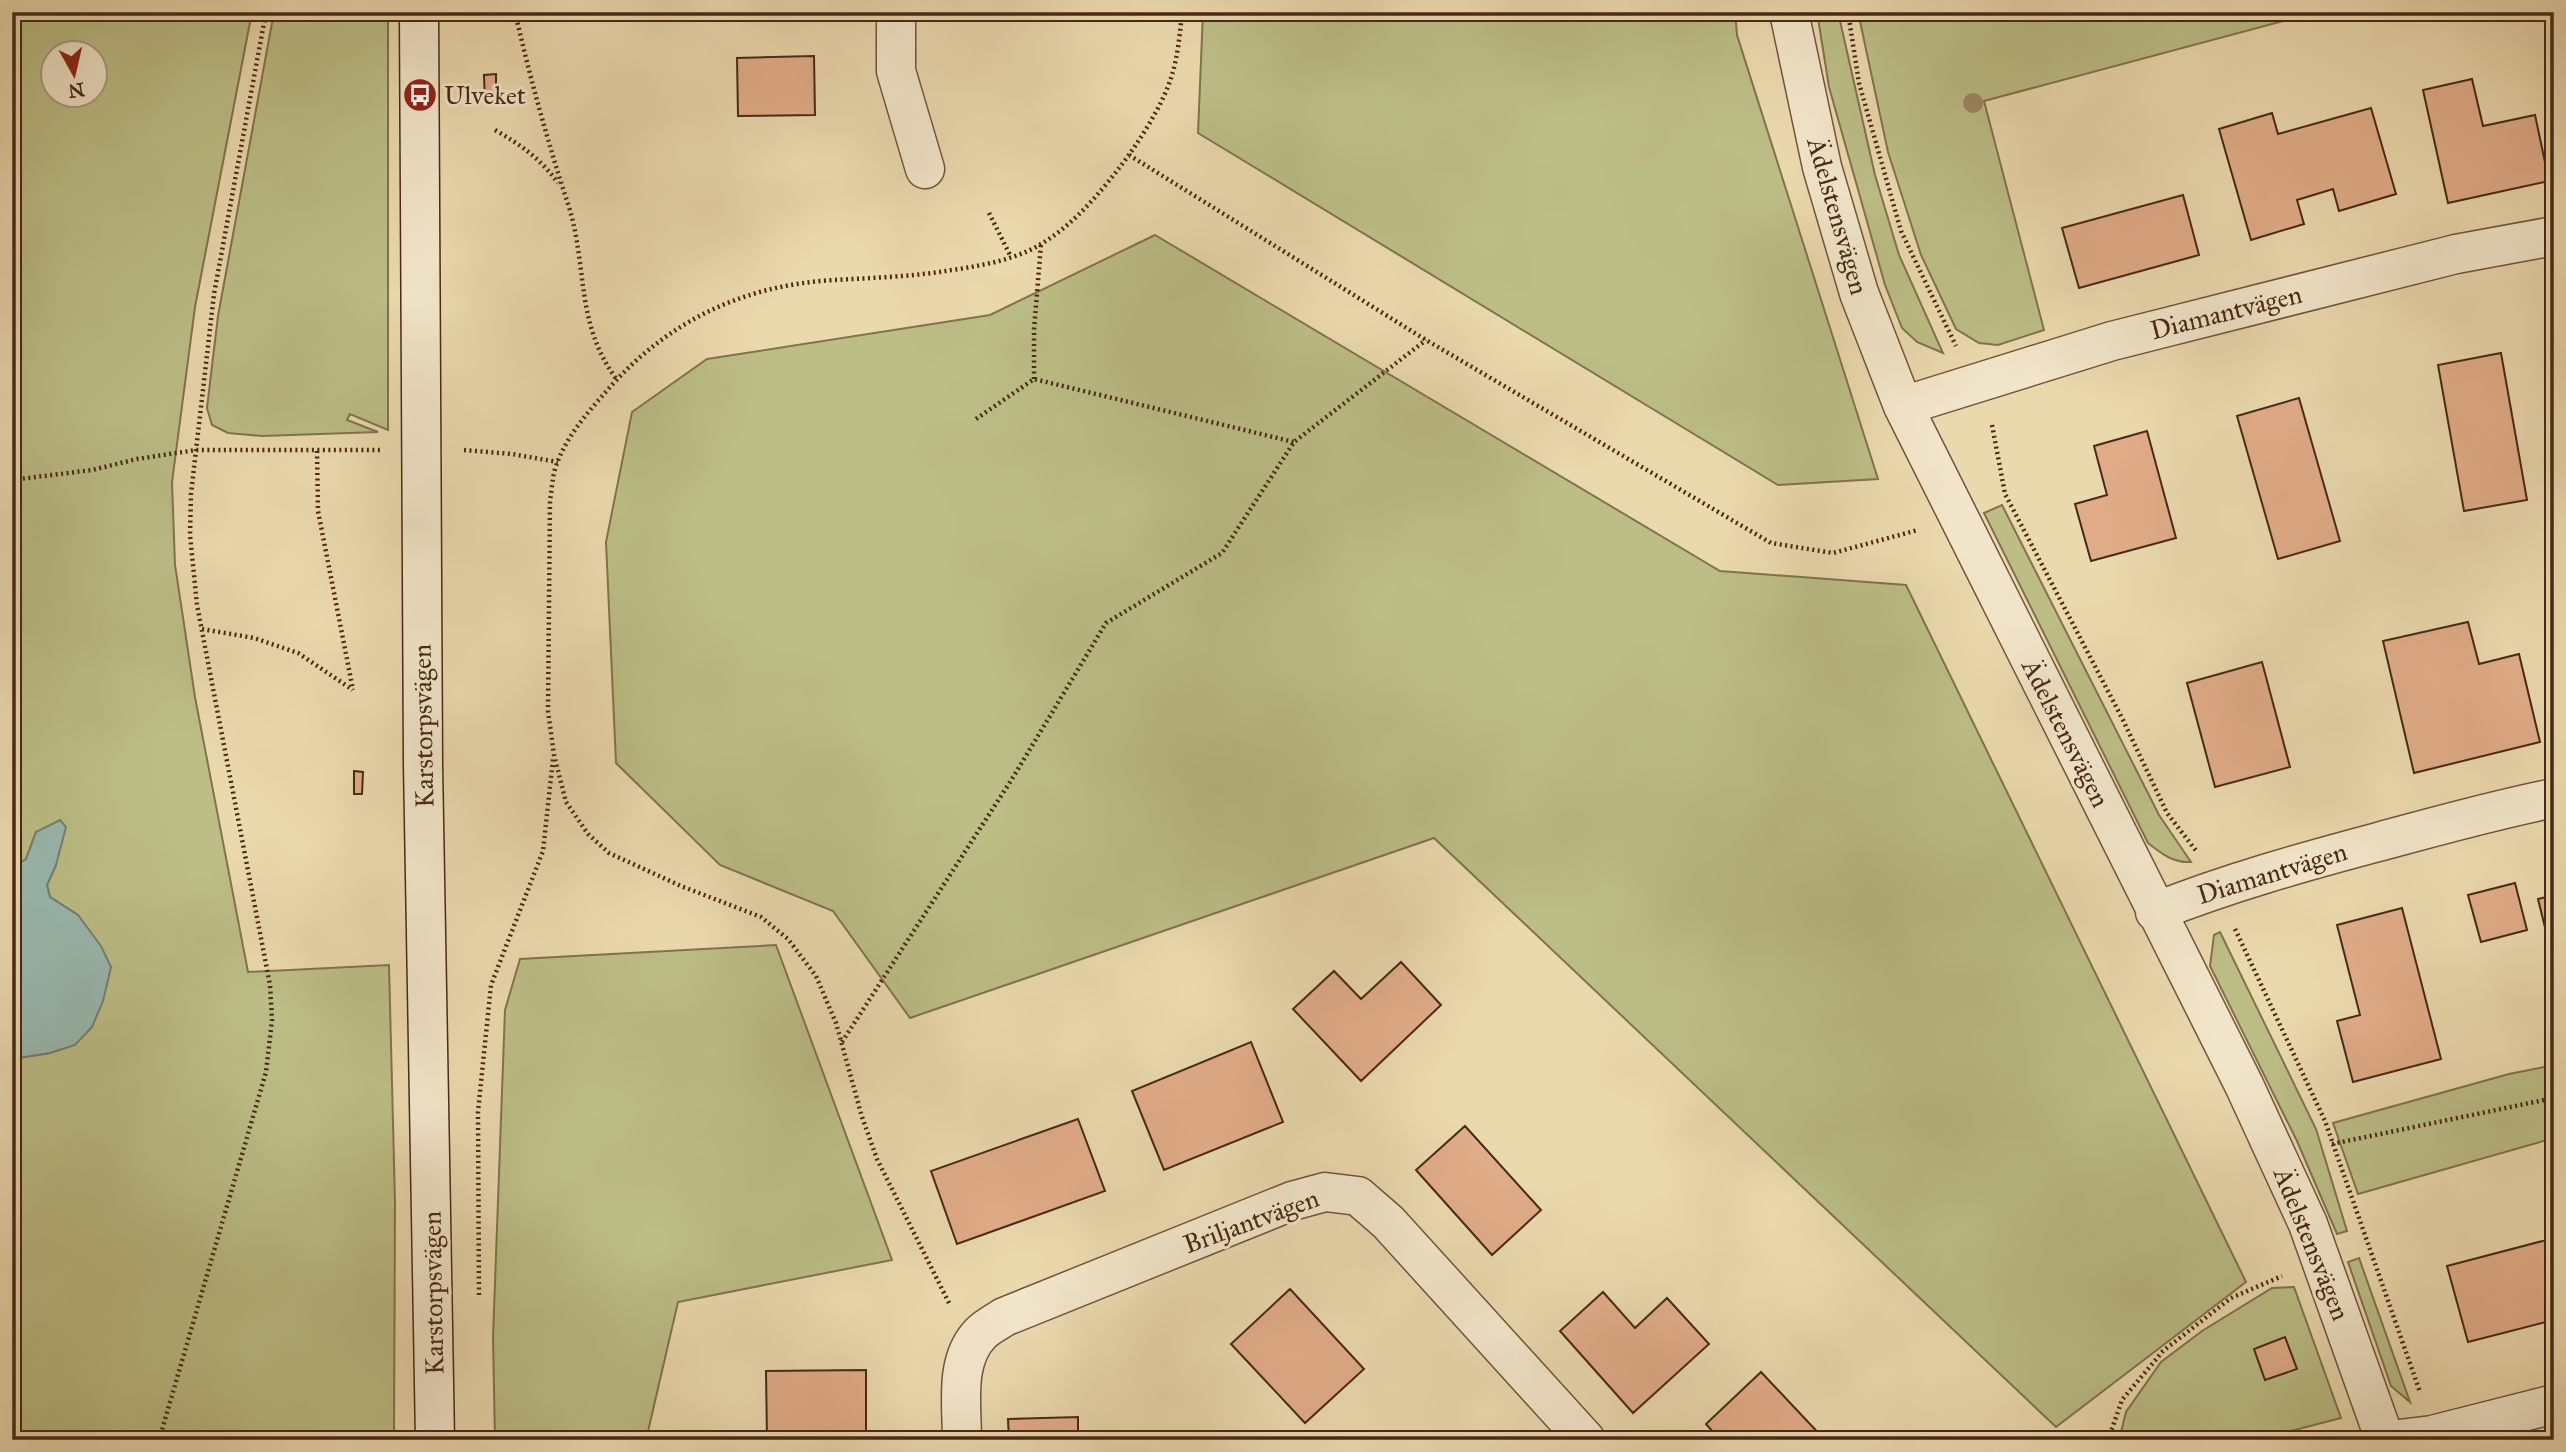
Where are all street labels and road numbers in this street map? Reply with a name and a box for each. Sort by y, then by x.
street label: Ädelstensvägen [1800,133,1876,298]
street label: Diamantvägen [2147,278,2305,346]
street label: Karstorpsvägen [406,644,440,808]
street label: Ädelstensvägen [2015,653,2117,812]
street label: Diamantvägen [2193,835,2351,911]
street label: Ädelstensvägen [2266,1162,2357,1325]
street label: Briljantvägen [1179,1182,1323,1260]
street label: Karstorpsvägen [416,1211,450,1375]

